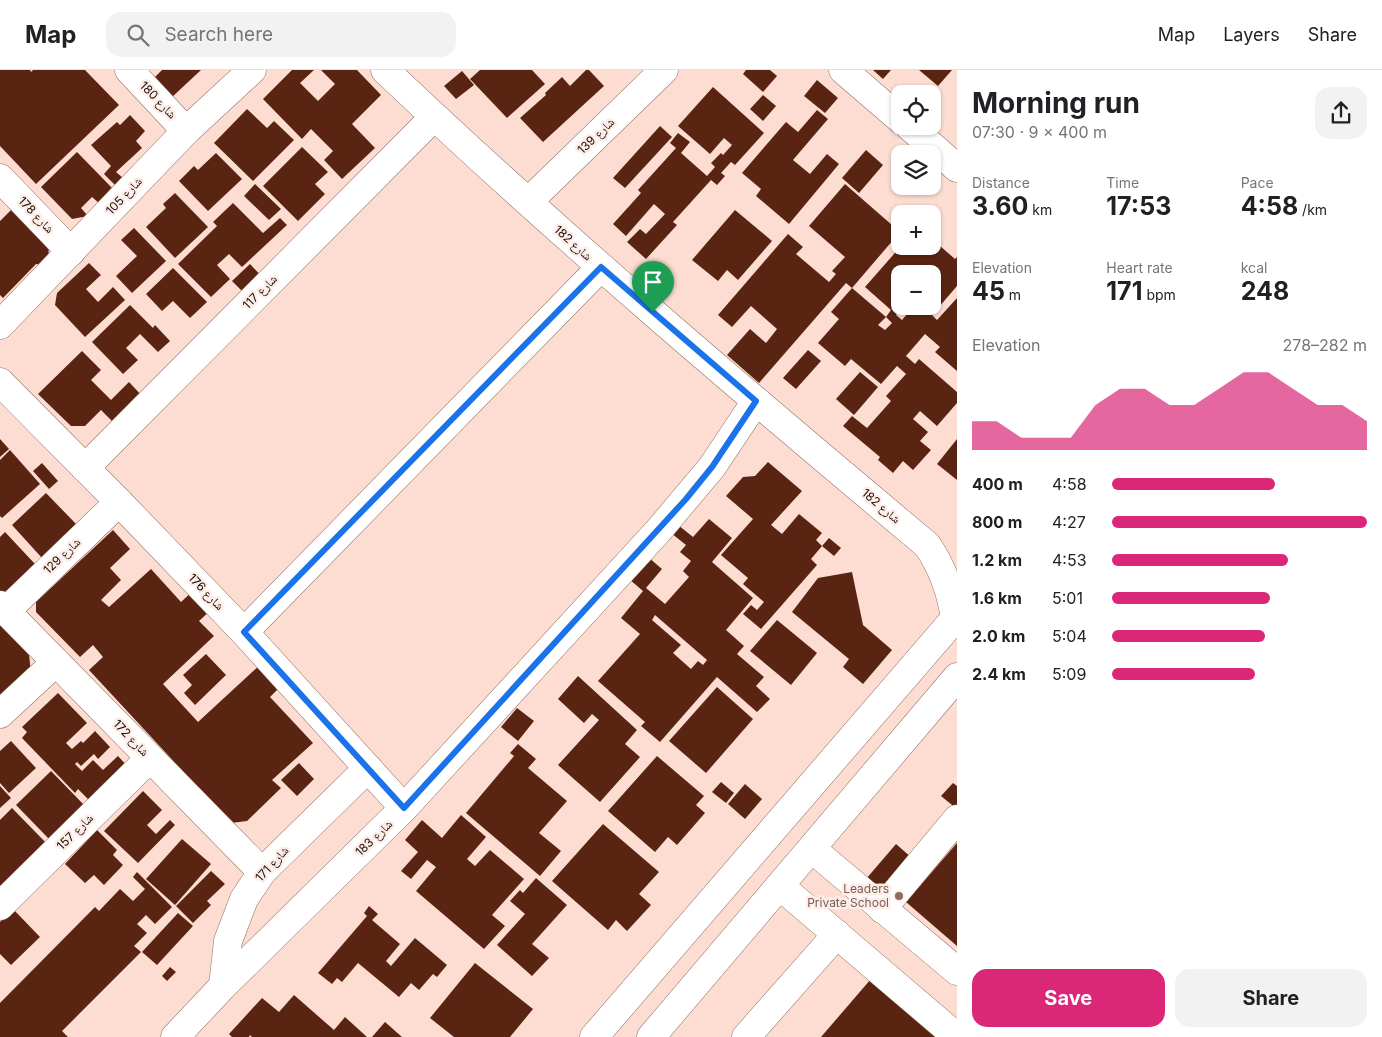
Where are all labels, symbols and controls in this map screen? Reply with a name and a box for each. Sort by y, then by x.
search box [106,12,456,57]
text: Map [25,20,76,49]
icon: search [124,21,152,49]
text: Search here [164,23,273,46]
text: Map [1158,24,1195,45]
text: Layers [1223,24,1280,45]
text: Share [1308,24,1357,45]
street label: شارع 180 [136,78,180,122]
map controls [891,85,941,315]
button: locate [891,85,941,135]
text: Morning run [972,86,1140,120]
button: share [1315,87,1367,139]
street label: شارع 139 [574,114,618,158]
text: 07:30 · 9 × 400 m [972,122,1107,142]
button: layers [891,145,941,195]
street label: شارع 105 [102,174,146,218]
text: Distance [972,174,1030,191]
text: Time [1106,174,1139,191]
text: Pace [1241,174,1274,191]
text: 3.60 [972,191,1028,221]
text: 17:53 [1106,191,1171,221]
text: 4:58 [1241,191,1298,221]
street label: شارع 178 [15,193,57,237]
text: km [1028,201,1052,218]
text: /km [1298,201,1327,218]
button: + [891,205,941,255]
street label: شارع 182 [551,222,595,264]
text: Elevation [972,259,1032,276]
text: Heart rate [1106,259,1173,276]
text: kcal [1241,259,1267,276]
pin [632,261,674,312]
button: − [891,265,941,315]
icon: arrive [639,268,667,296]
street label: شارع 117 [239,271,281,313]
text: 45 [972,276,1005,306]
text: 171 [1106,276,1142,306]
text: 248 [1241,276,1289,306]
text: m [1005,286,1021,303]
text: bpm [1142,286,1176,303]
text: Elevation [972,335,1041,355]
text: 278–282 m [1283,335,1367,355]
text: 400 m [972,474,1023,494]
text: 4:58 [1052,474,1087,494]
street label: شارع 182 [858,485,904,527]
text: 800 m [972,512,1022,532]
text: 4:27 [1052,512,1086,532]
street label: شارع 129 [40,534,84,578]
text: 1.2 km [972,550,1022,570]
text: 4:53 [1052,550,1087,570]
street label: شارع 176 [185,570,227,614]
text: 1.6 km [972,588,1022,608]
text: 5:01 [1052,588,1083,608]
text: 2.0 km [972,626,1025,646]
text: 5:04 [1052,626,1087,646]
text: 2.4 km [972,664,1026,684]
text: 5:09 [1052,664,1086,684]
street label: شارع 172 [110,716,153,760]
street label: شارع 157 [53,810,97,854]
street label: شارع 183 [352,816,396,860]
street label: شارع 171 [252,843,292,885]
place label: Leaders Private School [807,881,889,910]
marker: Leaders Private School [893,890,905,902]
button: Save [972,969,1165,1027]
button: Share [1175,969,1367,1027]

